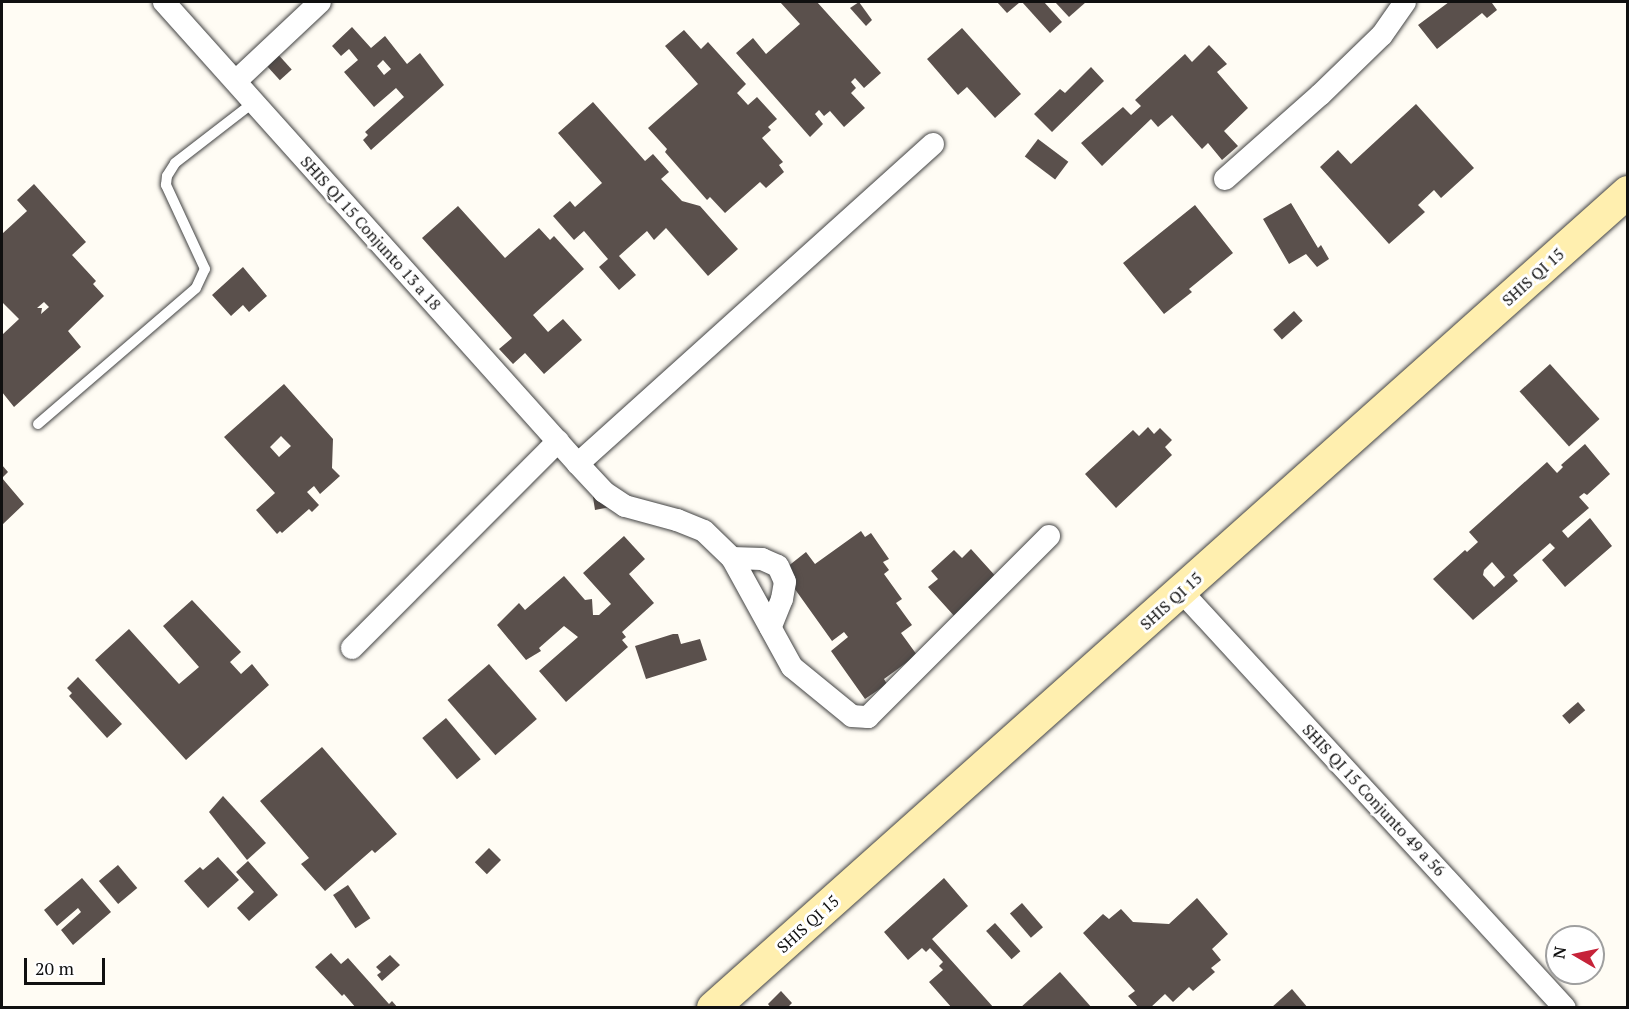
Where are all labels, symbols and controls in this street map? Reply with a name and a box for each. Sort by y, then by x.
street label: SHIS QI 15 Conjunto 13 a 18 [297,152,445,314]
street label: SHIS QI 15 [1498,244,1568,310]
street label: SHIS QI 15 [1136,568,1206,634]
street label: SHIS QI 15 Conjunto 49 a 56 [1298,720,1450,880]
street label: SHIS QI 15 [773,891,843,957]
north arrow [1545,925,1605,985]
text: N [1547,945,1571,960]
scale bar [27,946,108,984]
text: 20 m [35,956,74,980]

